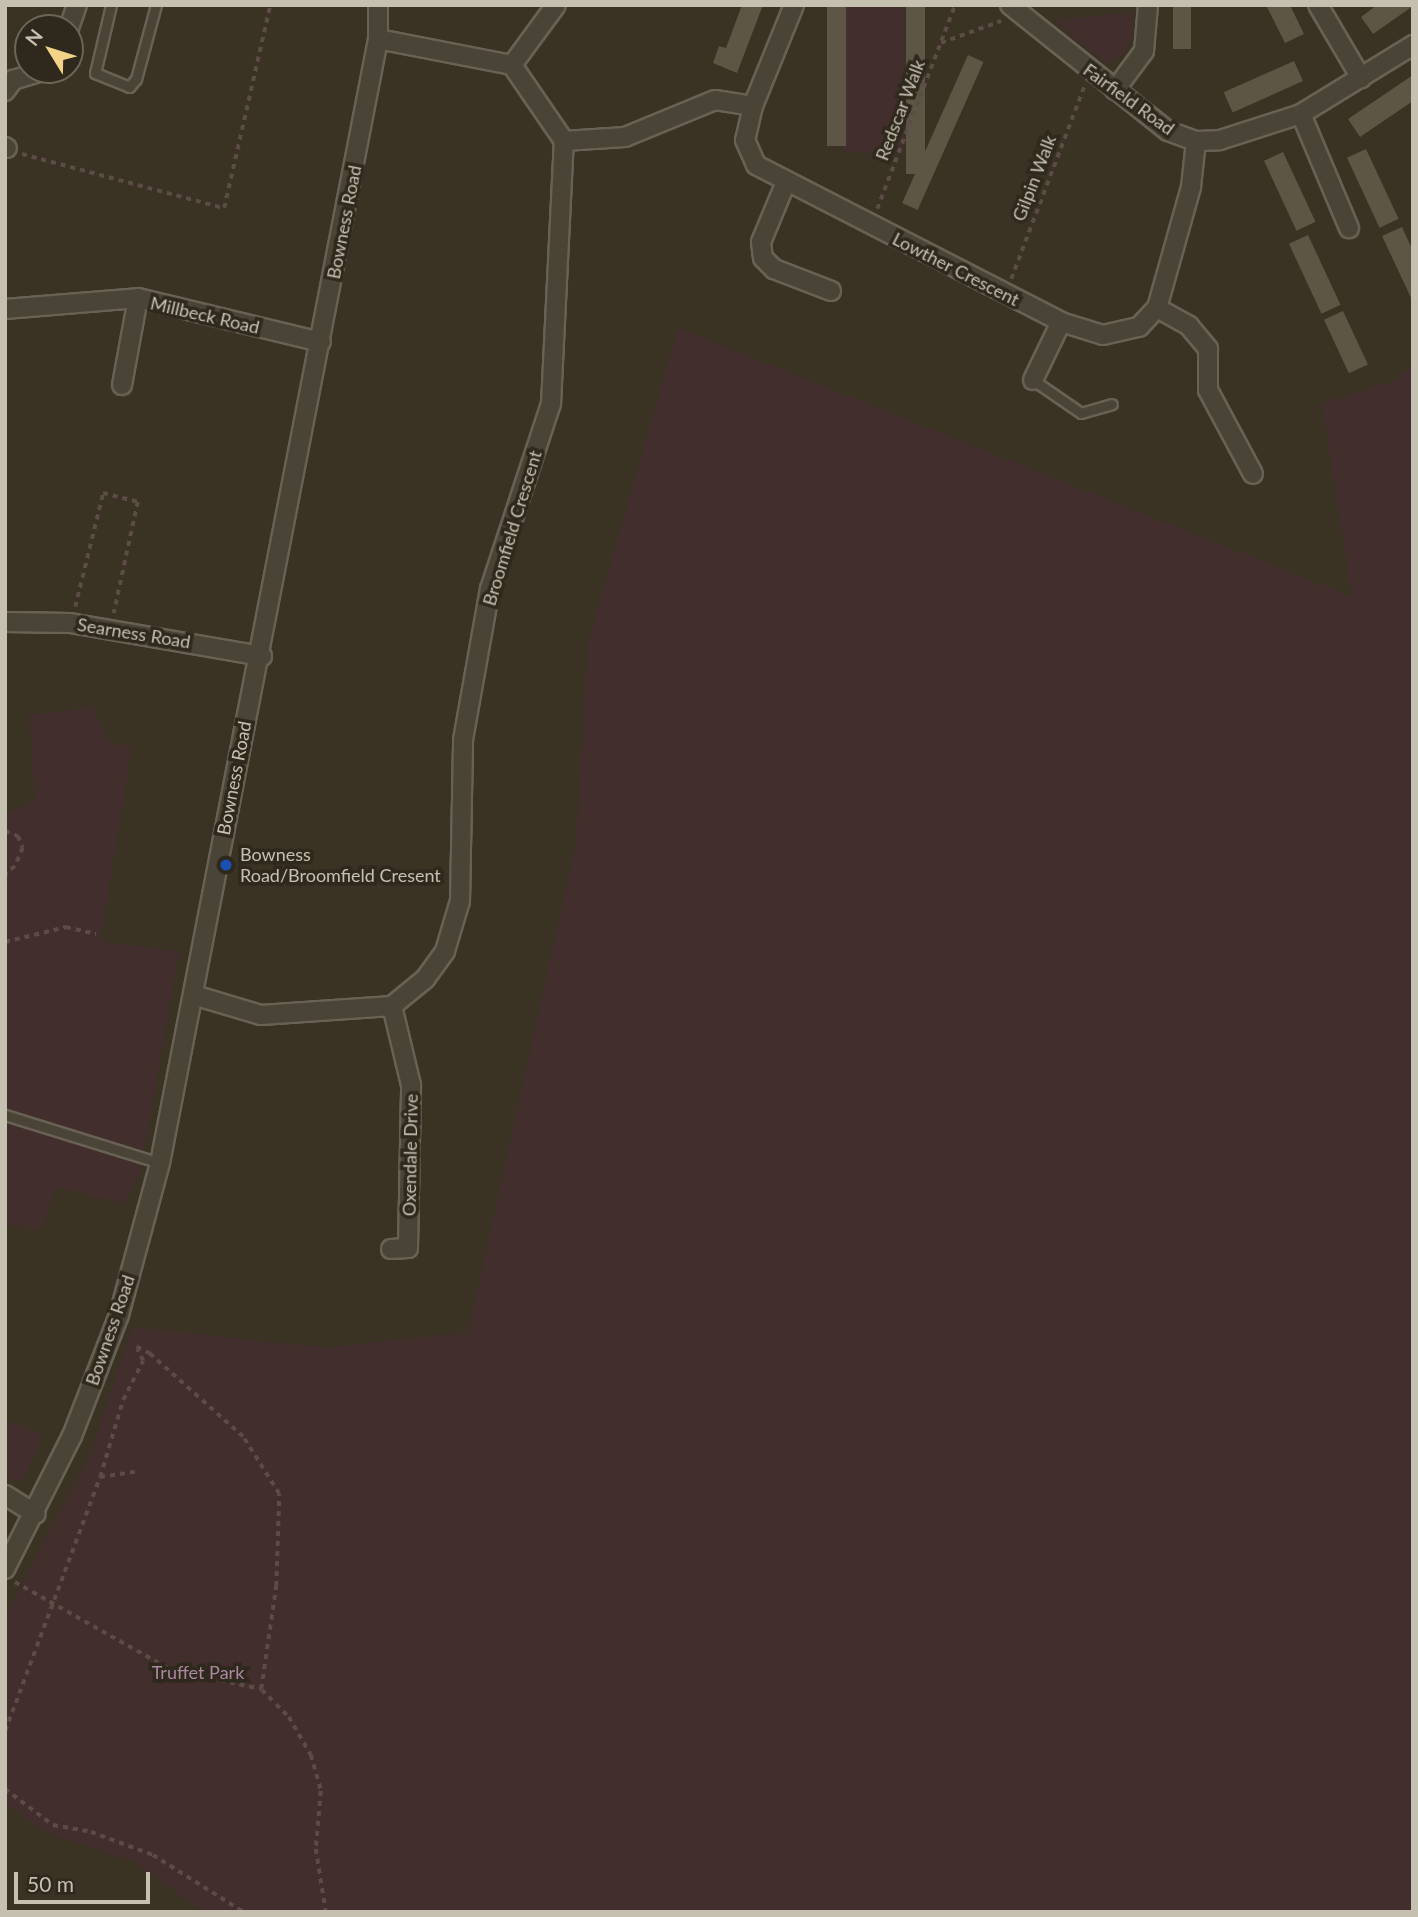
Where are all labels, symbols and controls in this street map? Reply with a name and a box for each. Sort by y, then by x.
north arrow [14,14,84,84]
text: N [20,24,47,50]
street label: Redscar Walk [871,56,929,164]
street label: Fairfield Road [1079,59,1179,139]
street label: Gilpin Walk [1008,132,1060,224]
street label: Bowness Road [322,163,366,281]
street label: Lowther Crescent [889,228,1023,310]
street label: Millbeck Road [148,292,262,338]
street label: Broomfield Crescent [478,448,546,608]
street label: Searness Road [76,613,192,653]
street label: Bowness Road [212,719,256,837]
place label: Bowness Road/Broomfield Cresent [240,844,441,886]
marker: Bowness Road/Broomfield Cresent [218,857,234,873]
street label: Oxendale Drive [398,1094,422,1216]
street label: Bowness Road [81,1272,139,1388]
park label: Truffet Park [152,1661,244,1683]
scale bar [18,1857,154,1901]
text: 50 m [27,1871,74,1896]

